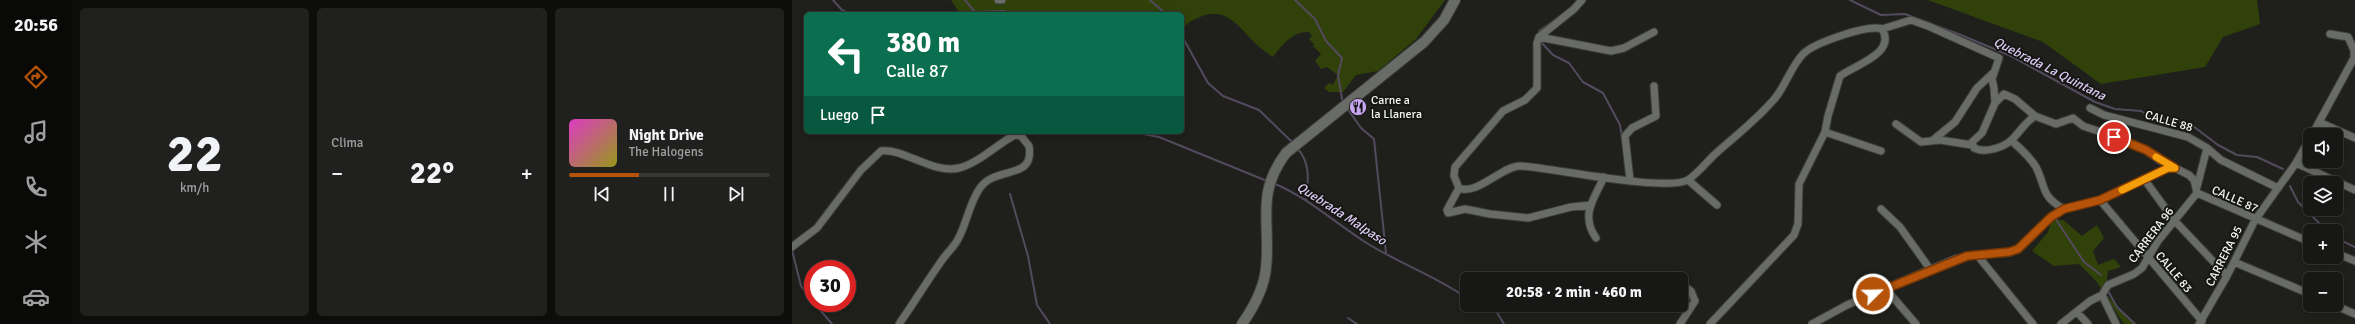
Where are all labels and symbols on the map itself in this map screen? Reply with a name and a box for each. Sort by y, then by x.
water label: Quebrada La Quintana [1991,34,2109,104]
place label: Carne a la Llanera [1371,93,1422,122]
restaurant icon: Carne a la Llanera [1348,97,1368,117]
street label: CALLE 88 [2143,107,2195,135]
pin [2097,120,2131,154]
water label: Quebrada Malpaso [1294,179,1390,249]
street label: CALLE 87 [2209,183,2260,216]
street label: CARRERA 96 [2126,204,2177,266]
street label: CARRERA 95 [2203,223,2246,289]
street label: CALLE 83 [2152,249,2195,296]
speed limit sign: 30 [804,260,856,312]
position arrow [1852,273,1894,315]

